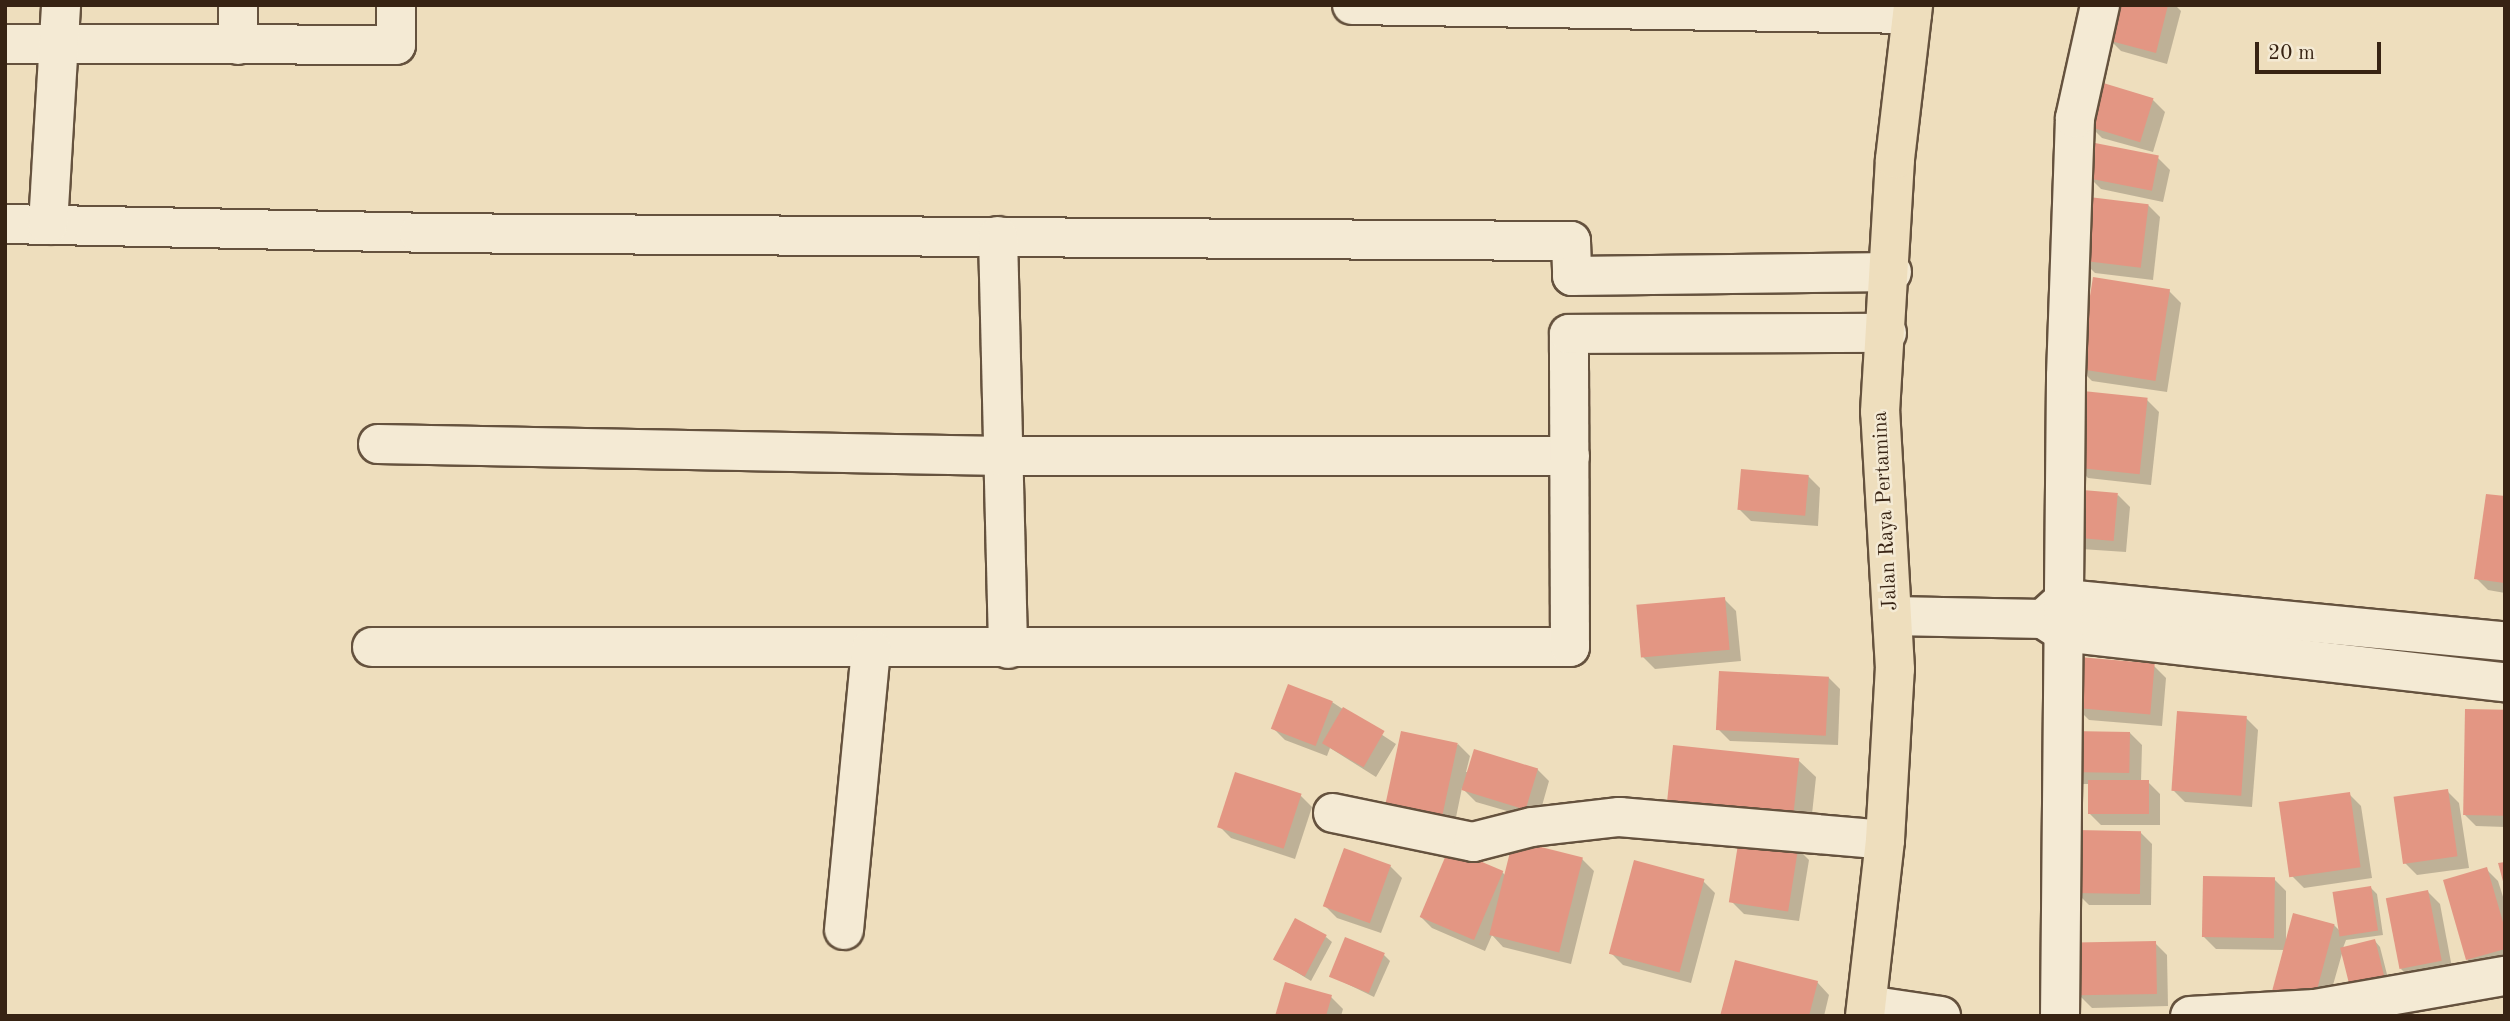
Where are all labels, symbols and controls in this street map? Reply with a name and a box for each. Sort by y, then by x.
scale bar [2258,28,2384,72]
text: 20 m [2268,43,2315,64]
street label: Jalan Raya Pertamina [1868,410,1904,612]

